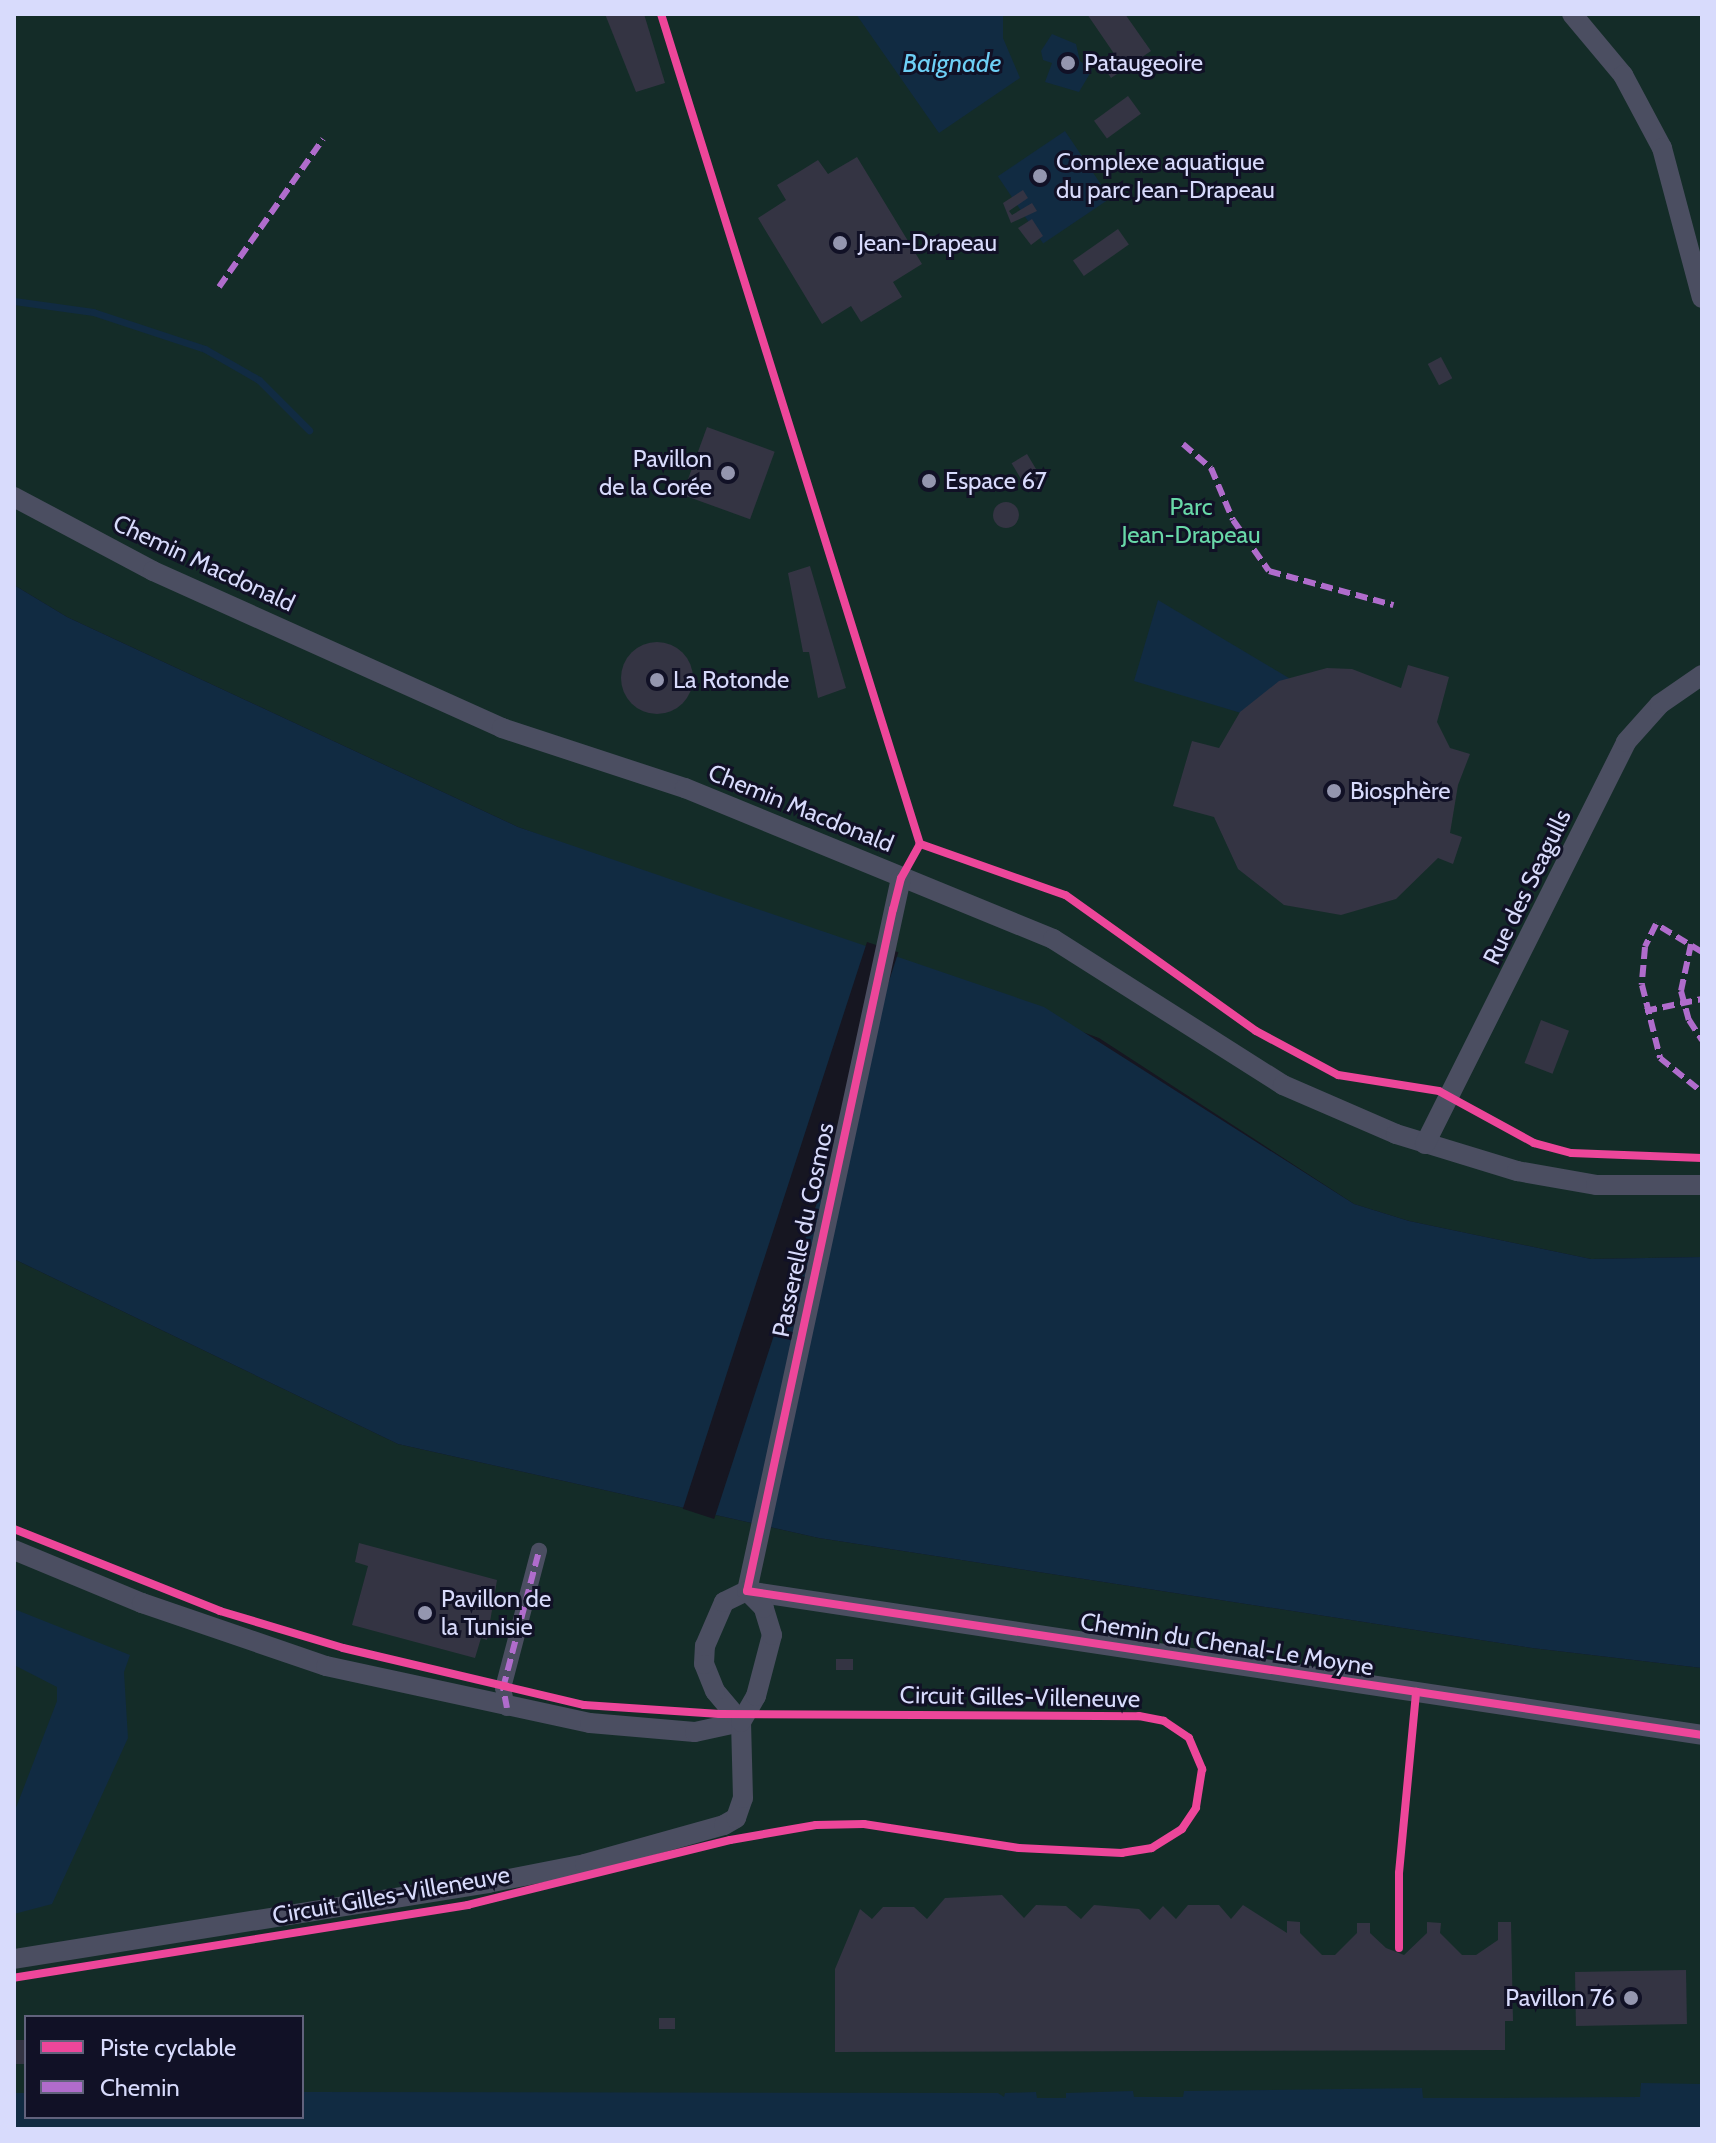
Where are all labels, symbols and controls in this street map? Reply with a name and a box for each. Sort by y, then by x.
water label: Baignade [903,48,1001,80]
place label: Pataugeoire [1084,49,1203,77]
marker: Pataugeoire [1059,54,1077,72]
place label: Complexe aquatique du parc Jean-Drapeau [1056,148,1275,204]
marker: Complexe aquatique du parc Jean-Drapeau [1031,167,1049,185]
place label: Jean-Drapeau [858,229,997,257]
marker: Jean-Drapeau [829,232,851,254]
place label: Pavillon de la Corée [599,445,712,501]
marker: Pavillon de la Corée [719,464,737,482]
place label: Espace 67 [945,467,1047,495]
marker: Espace 67 [920,472,938,490]
park label: Parc Jean-Drapeau [1121,493,1261,549]
street label: Chemin Macdonald [109,508,299,618]
place label: La Rotonde [673,666,789,694]
marker: La Rotonde [648,671,666,689]
street label: Chemin Macdonald [704,758,898,858]
place label: Biosphère [1350,777,1451,805]
marker: Biosphère [1325,782,1343,800]
street label: Rue des Seagulls [1477,805,1577,969]
street label: Passerelle du Cosmos [766,1120,840,1340]
place label: Pavillon de la Tunisie [441,1585,551,1641]
marker: Pavillon de la Tunisie [416,1604,434,1622]
street label: Chemin du Chenal-Le Moyne [1078,1607,1376,1681]
street label: Circuit Gilles-Villeneuve [899,1681,1141,1713]
street label: Circuit Gilles-Villeneuve [270,1860,512,1930]
place label: Pavillon 76 [1505,1984,1615,2012]
marker: Pavillon 76 [1622,1989,1640,2007]
legend [24,2015,304,2119]
text: Piste cyclable [100,2033,236,2062]
text: Chemin [100,2073,180,2102]

